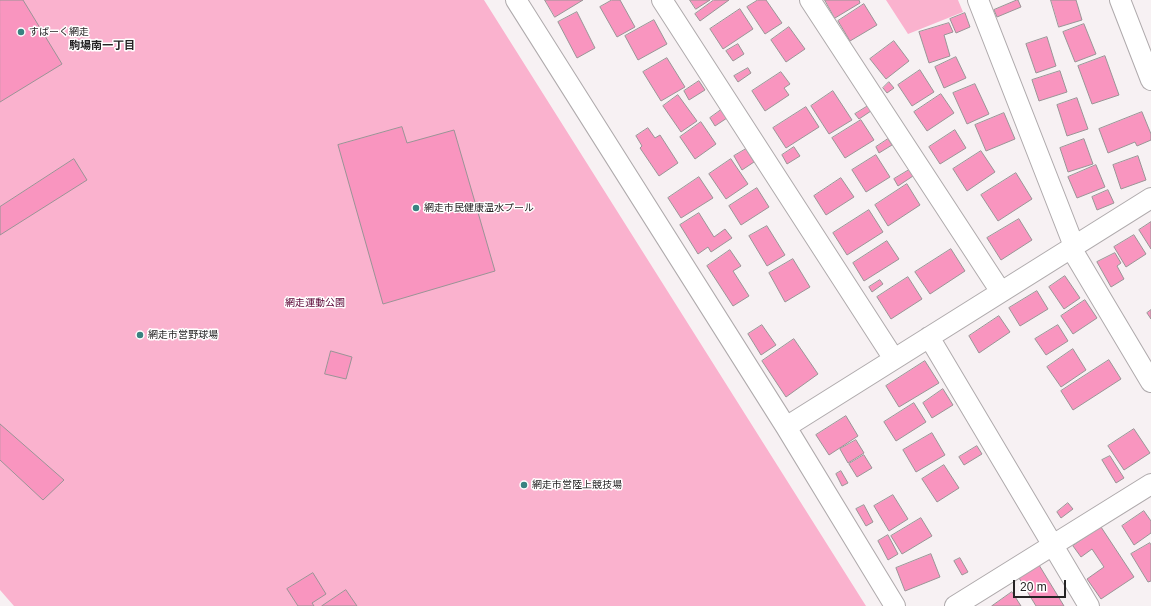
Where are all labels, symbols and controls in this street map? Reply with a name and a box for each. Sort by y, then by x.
place label: すぱーく網走 [29,26,89,38]
marker: すぱーく網走 [16,27,26,37]
district label: 駒場南一丁目 [69,39,135,53]
place label: 網走市民健康温水プール [424,202,534,214]
marker: 網走市民健康温水プール [411,203,421,213]
park label: 網走運動公園 [285,297,345,309]
place label: 網走市営野球場 [148,329,218,341]
marker: 網走市営野球場 [135,330,145,340]
place label: 網走市営陸上競技場 [532,479,622,491]
marker: 網走市営陸上競技場 [519,480,529,490]
scale bar [1015,572,1068,598]
text: 20 m [1020,580,1047,594]

